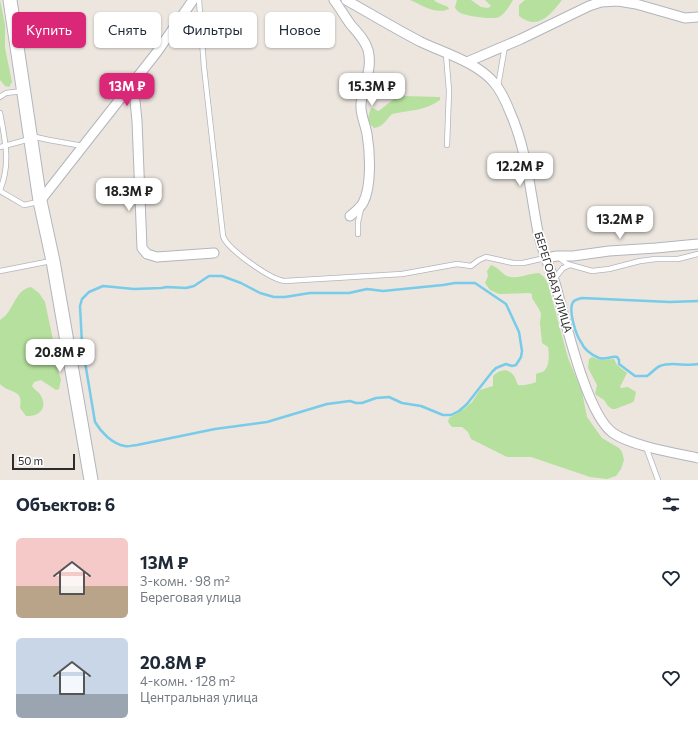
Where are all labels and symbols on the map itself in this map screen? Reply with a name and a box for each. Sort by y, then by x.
pin: 13M ₽ [99,73,155,107]
pin: 15.3M ₽ [335,73,409,107]
pin: 12.2M ₽ [483,153,557,187]
pin: 18.3M ₽ [92,178,166,212]
pin: 13.2M ₽ [583,206,657,240]
street label: БЕРЕГОВАЯ УЛИЦА [532,230,576,334]
pin: 20.8M ₽ [23,339,97,373]
scale bar [12,452,75,471]

